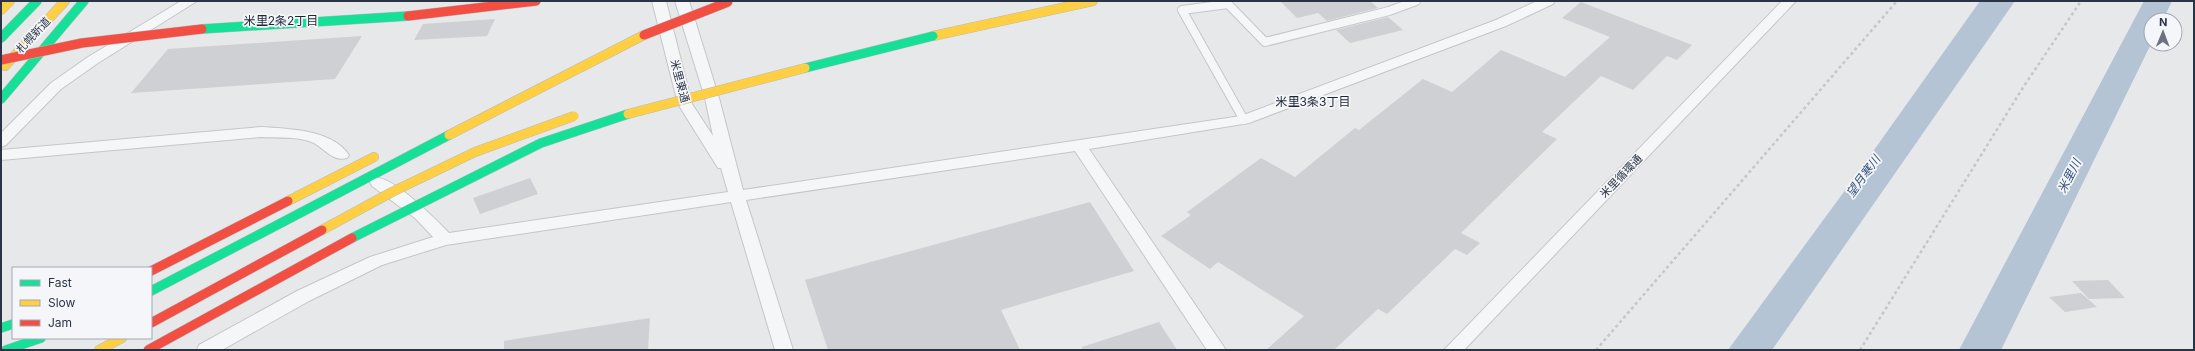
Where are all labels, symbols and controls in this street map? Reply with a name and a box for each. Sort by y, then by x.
north arrow [2143,12,2183,52]
district label: 米里2条2丁目 [244,13,318,28]
street label: 札幌新道 [13,14,53,56]
text: N [2159,15,2167,29]
street label: 米里東通 [668,58,692,104]
district label: 米里3条3丁目 [1276,94,1350,109]
street label: 米里循環通 [1597,151,1645,201]
water label: 望月寒川 [1843,151,1884,200]
water label: 米里川 [2054,155,2085,195]
legend [12,267,152,339]
text: Fast [48,275,72,290]
text: Slow [48,295,76,310]
text: Jam [48,315,72,330]

